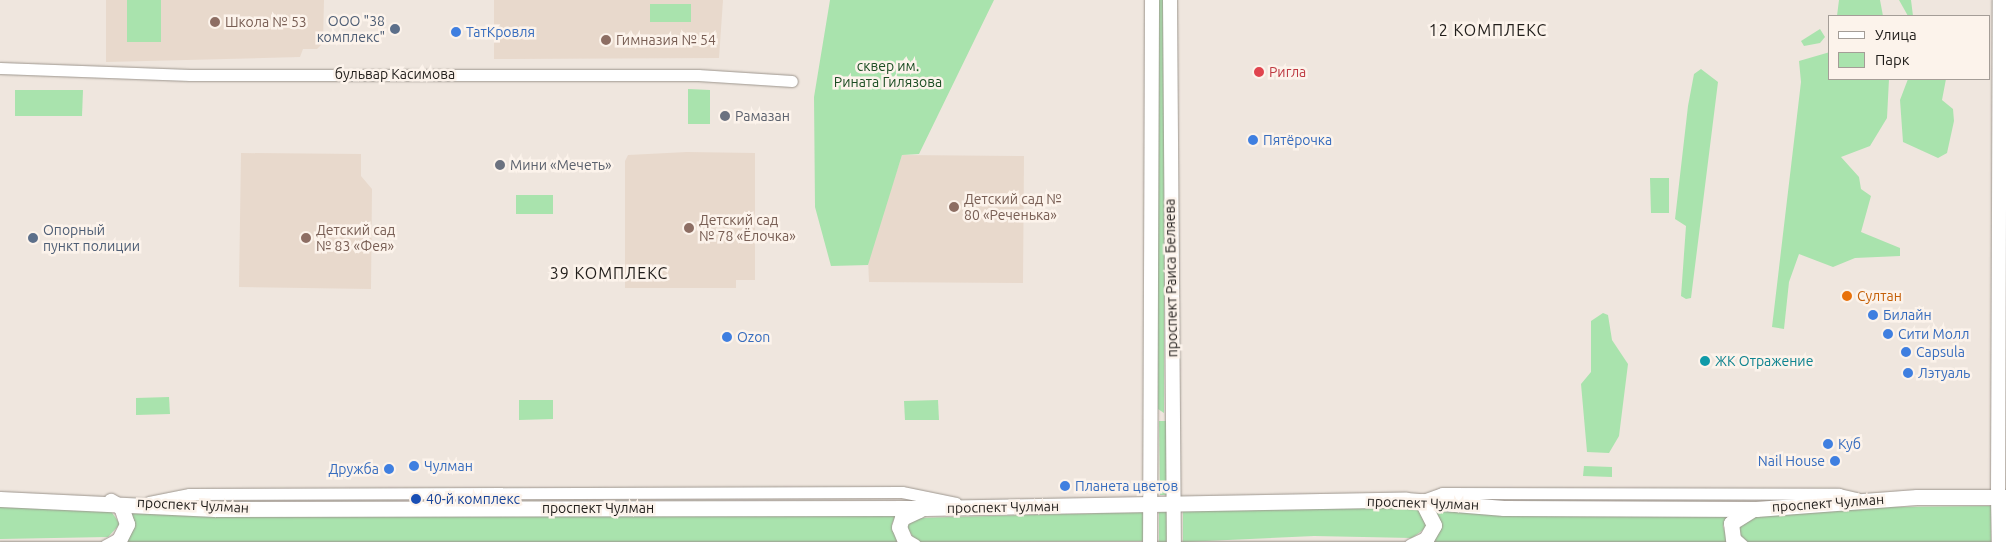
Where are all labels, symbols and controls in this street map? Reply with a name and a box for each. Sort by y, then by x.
place label: ООО "38 комплекс" [317,13,385,46]
place label: Школа № 53 [225,14,307,30]
legend [1828,15,1991,80]
marker: Школа № 53 [209,16,221,28]
district label: 12 КОМПЛЕКС [1427,20,1549,40]
marker: ООО "38 комплекс" [389,23,401,35]
place label: ТатКровля [466,24,535,40]
marker: ТатКровля [450,26,462,38]
text: Улица [1875,26,1917,43]
place label: Гимназия № 54 [616,32,716,48]
marker: Гимназия № 54 [600,34,612,46]
text: Парк [1875,51,1910,68]
park label: сквер им. Рината Гилязова [834,58,942,90]
place label: Ригла [1269,64,1306,80]
street label: бульвар Касимова [335,66,455,82]
marker: Ригла [1253,66,1265,78]
place label: Рамазан [735,108,790,124]
marker: Рамазан [719,110,731,122]
place label: Пятёрочка [1263,132,1332,148]
marker: Пятёрочка [1247,134,1259,146]
place label: Мини «Мечеть» [510,157,612,173]
marker: Мини «Мечеть» [494,159,506,171]
place label: Детский сад № 80 «Реченька» [964,191,1062,223]
street label: проспект Раиса Беляева [1161,199,1181,357]
marker: Детский сад № 80 «Реченька» [948,201,960,213]
place label: Детский сад № 78 «Ёлочка» [699,212,796,244]
place label: Опорный пункт полиции [43,222,140,254]
place label: Детский сад № 83 «Фея» [316,222,395,254]
marker: Детский сад № 78 «Ёлочка» [683,222,695,234]
marker: Опорный пункт полиции [27,232,39,244]
marker: Детский сад № 83 «Фея» [300,232,312,244]
district label: 39 КОМПЛЕКС [548,263,670,283]
place label: Султан [1857,288,1902,304]
marker: Султан [1841,290,1853,302]
place label: Билайн [1883,307,1932,323]
marker: Билайн [1867,309,1879,321]
place label: Сити Молл [1898,326,1969,342]
marker: Сити Молл [1882,328,1894,340]
place label: Ozon [737,329,770,345]
marker: Ozon [721,331,733,343]
place label: Capsula [1916,344,1965,360]
marker: Capsula [1900,346,1912,358]
place label: ЖК Отражение [1715,353,1813,369]
marker: ЖК Отражение [1699,355,1711,367]
place label: Лэтуаль [1918,365,1970,381]
marker: Лэтуаль [1902,367,1914,379]
place label: Куб [1838,436,1861,452]
marker: Куб [1822,438,1834,450]
place label: Nail House [1758,453,1825,469]
marker: Nail House [1829,455,1841,467]
place label: Чулман [424,458,473,474]
marker: Чулман [408,460,420,472]
place label: Дружба [329,461,379,477]
marker: Дружба [383,463,395,475]
place label: Планета цветов [1075,478,1178,494]
marker: Планета цветов [1059,480,1071,492]
place label: 40-й комплекс [426,491,520,507]
street label: проспект Чулман [1771,491,1885,515]
marker: 40-й комплекс [410,493,422,505]
street label: проспект Чулман [1367,493,1479,513]
street label: проспект Чулман [137,494,249,516]
street label: проспект Чулман [947,498,1059,516]
street label: проспект Чулман [542,500,654,516]

